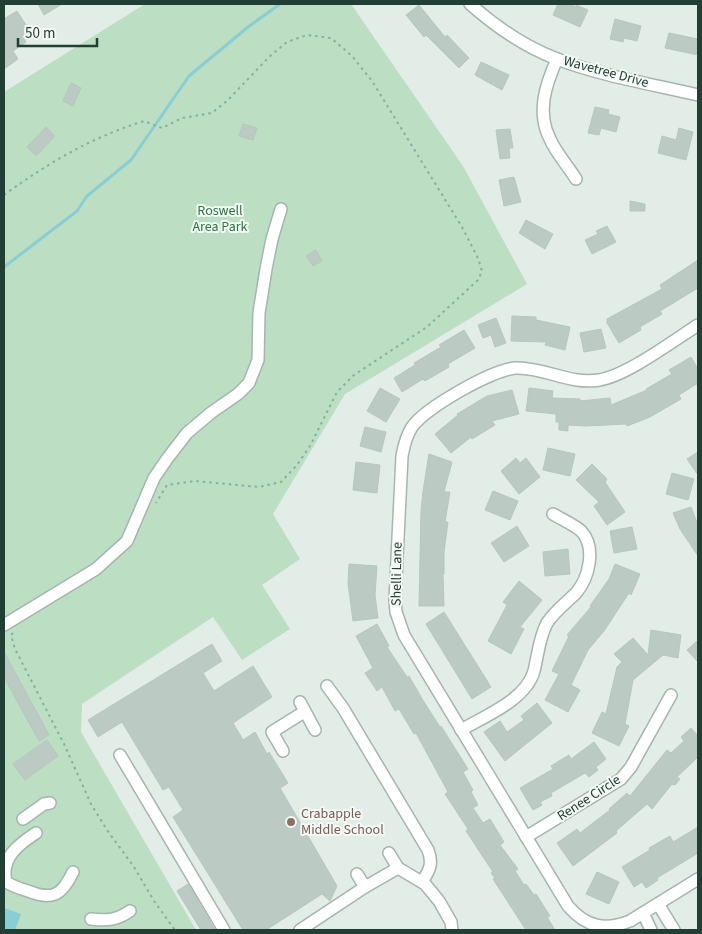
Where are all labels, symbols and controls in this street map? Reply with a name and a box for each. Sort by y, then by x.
scale bar [18,15,96,47]
text: 50 m [25,23,55,44]
street label: Wavetree Drive [561,51,651,93]
park label: Roswell Area Park [192,201,248,237]
street label: Shelli Lane [386,542,408,606]
street label: Renee Circle [553,770,625,826]
place label: Crabapple Middle School [301,804,384,840]
marker: Crabapple Middle School [285,816,297,828]

